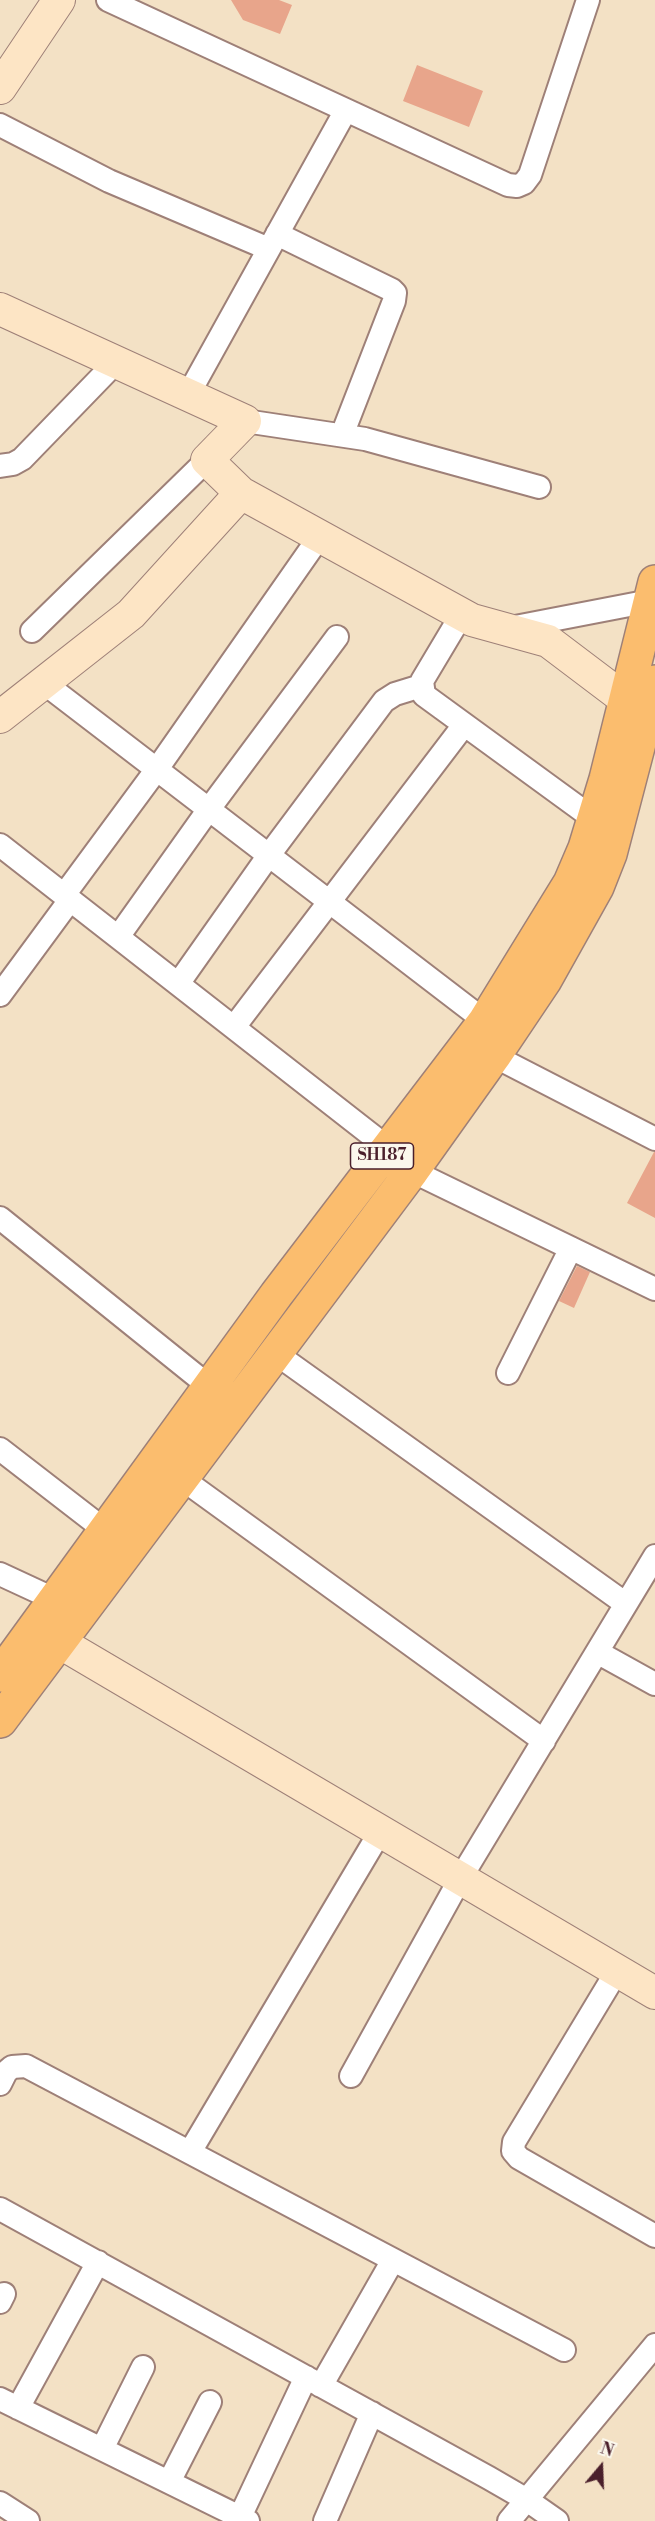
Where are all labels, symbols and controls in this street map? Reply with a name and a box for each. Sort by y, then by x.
road number: SH187 [350,1143,413,1169]
north arrow [571,2437,631,2497]
text: N [598,2438,616,2461]

